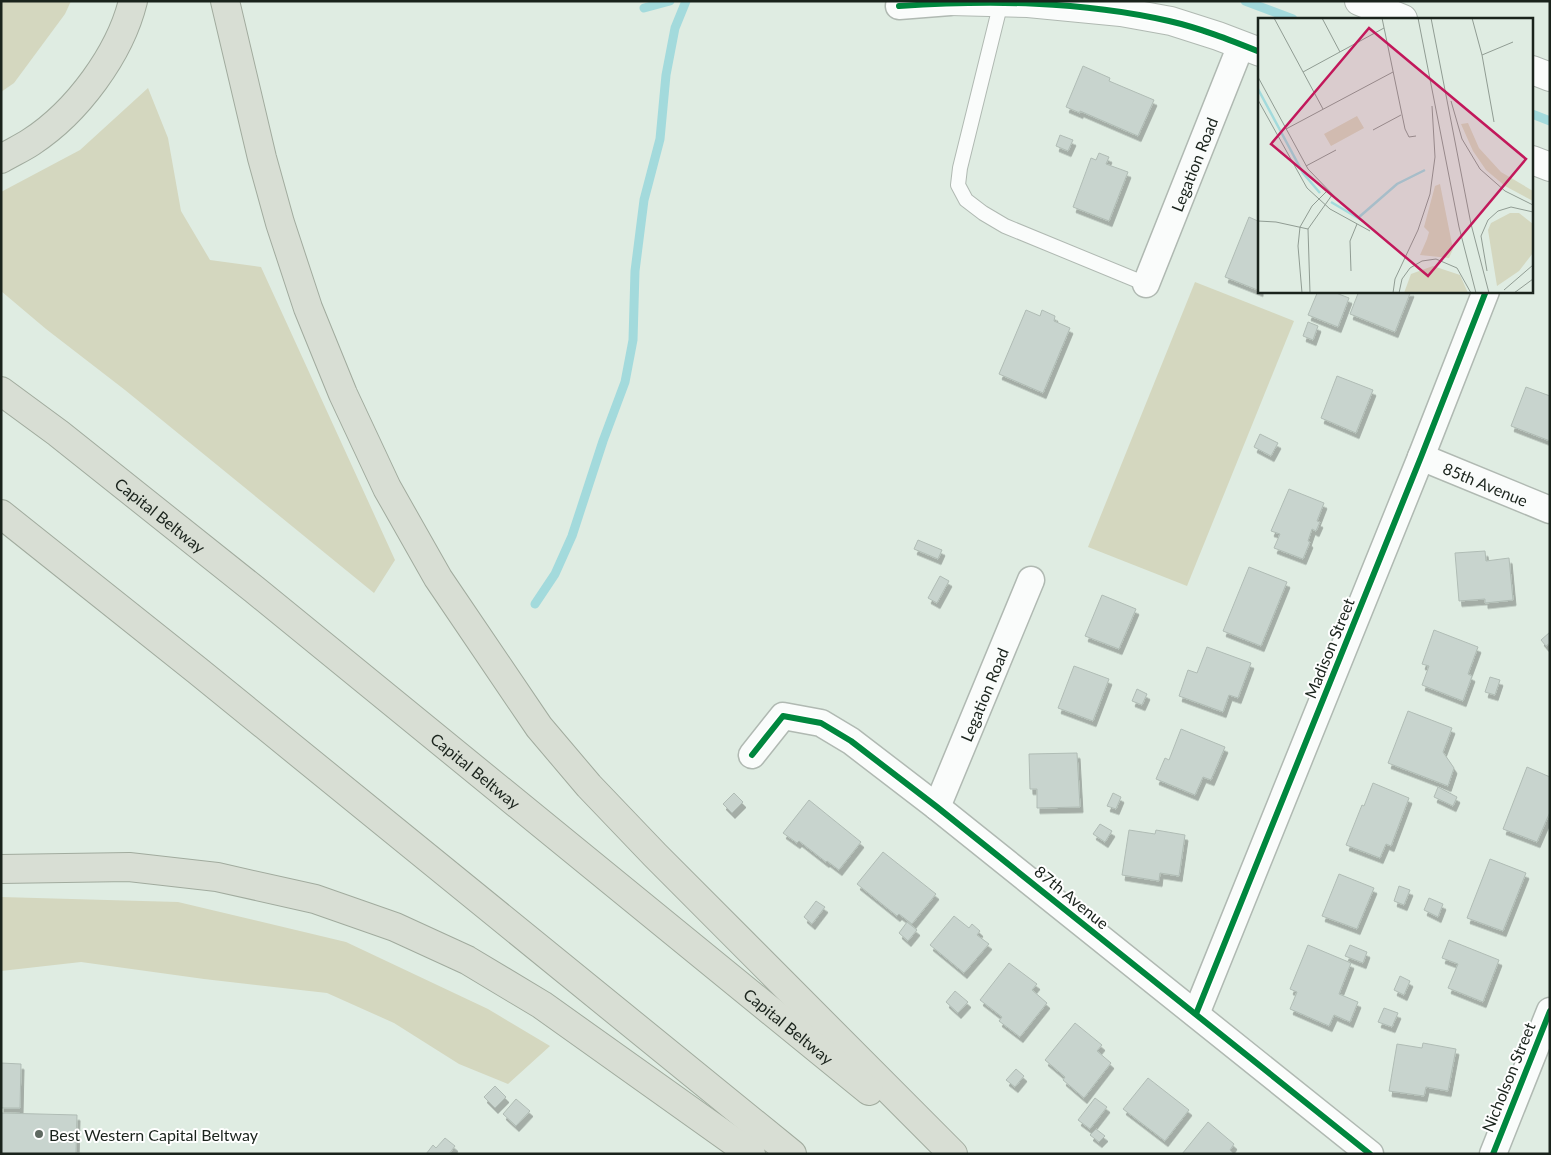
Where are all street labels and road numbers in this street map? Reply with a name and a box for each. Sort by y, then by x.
street label: Legation Road [1166,114,1221,214]
street label: 85th Avenue [1441,458,1531,509]
street label: Capital Beltway [112,473,210,557]
street label: Madison Street [1300,595,1358,701]
street label: Legation Road [956,645,1012,744]
street label: Capital Beltway [428,728,525,813]
street label: 87th Avenue [1031,861,1113,933]
street label: Capital Beltway [741,984,838,1068]
street label: Nicholson Street [1477,1019,1539,1135]

